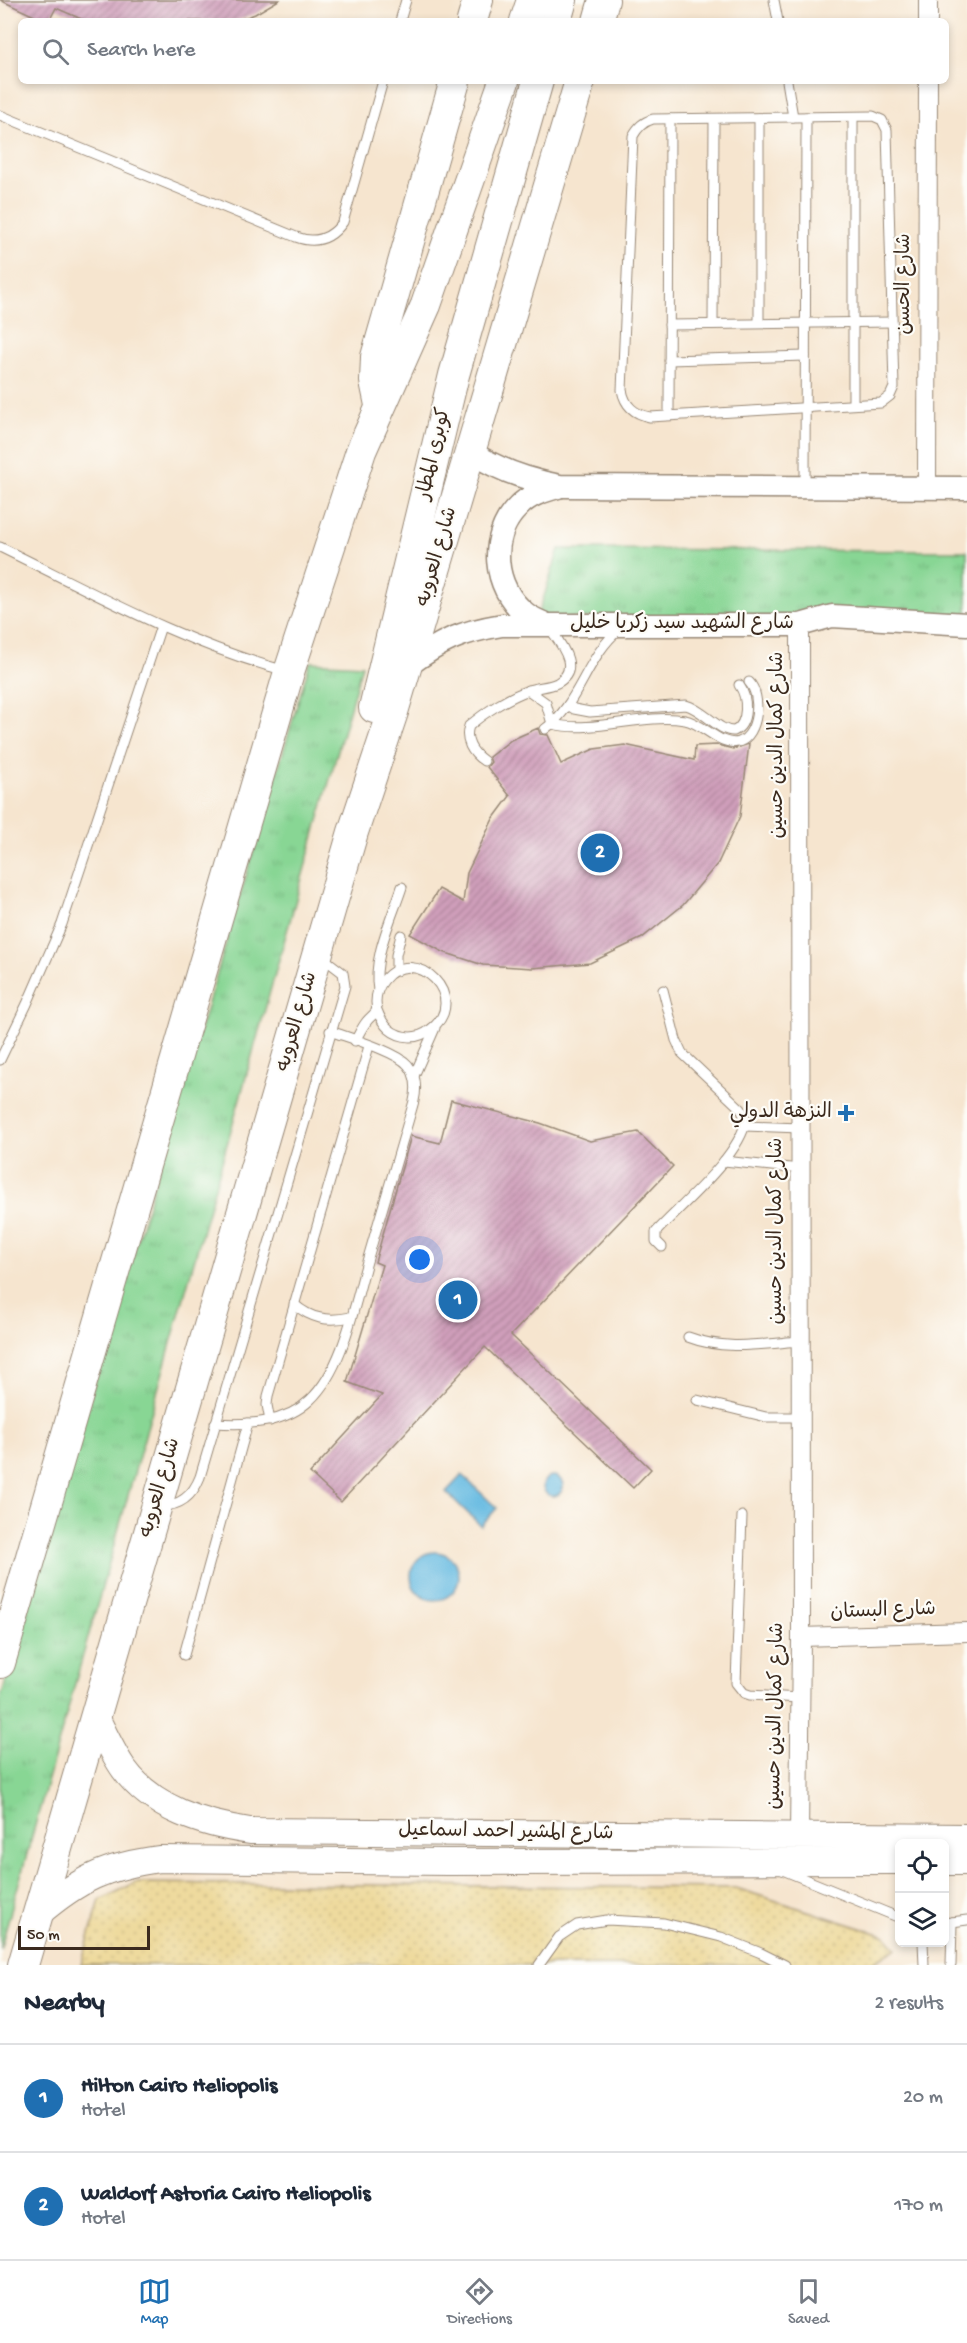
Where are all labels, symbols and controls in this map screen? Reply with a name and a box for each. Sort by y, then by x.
search box [18,18,949,84]
icon: search [39,35,72,68]
text: Search here [87,38,195,64]
street label: شارع الحسن [893,233,917,335]
street label: كوبرى المطار [412,406,457,504]
street label: شارع العروبه [412,504,463,609]
street label: شارع الشهيد سيد زكريا خليل [570,612,794,636]
street label: شارع كمال الدين حسين [766,652,790,839]
pin: 2 [580,830,620,876]
street label: شارع العروبه [272,969,323,1074]
place label: النزهة الدولي [730,1101,832,1128]
marker: النزهة الدولي [837,1104,855,1122]
street label: شارع كمال الدين حسين [765,1138,789,1325]
your location [405,1245,434,1274]
pin: 1 [438,1278,478,1322]
street label: شارع العروبه [135,1435,186,1540]
street label: شارع البستان [830,1598,936,1625]
street label: شارع كمال الدين حسين [763,1622,790,1810]
street label: شارع المشير احمد اسماعيل [398,1819,614,1846]
map controls [895,1839,949,1947]
button: locate [895,1839,949,1893]
button: layers [895,1893,949,1947]
scale bar [18,1923,150,1950]
text: 50 m [27,1927,60,1946]
text: Nearby [24,1989,105,2020]
text: 2 results [874,1993,943,2016]
text: Hilton Cairo Heliopolis [81,2074,277,2100]
text: 1 [39,2087,48,2110]
text: 20 m [903,2087,943,2110]
text: Hotel [81,2100,126,2123]
text: Waldorf Astoria Cairo Heliopolis [81,2182,371,2208]
text: 2 [39,2195,48,2218]
text: 170 m [894,2195,943,2218]
text: Hotel [81,2208,126,2231]
tab: Map [138,2275,171,2330]
tab: Directions [447,2275,512,2330]
tab: Saved [788,2275,829,2330]

